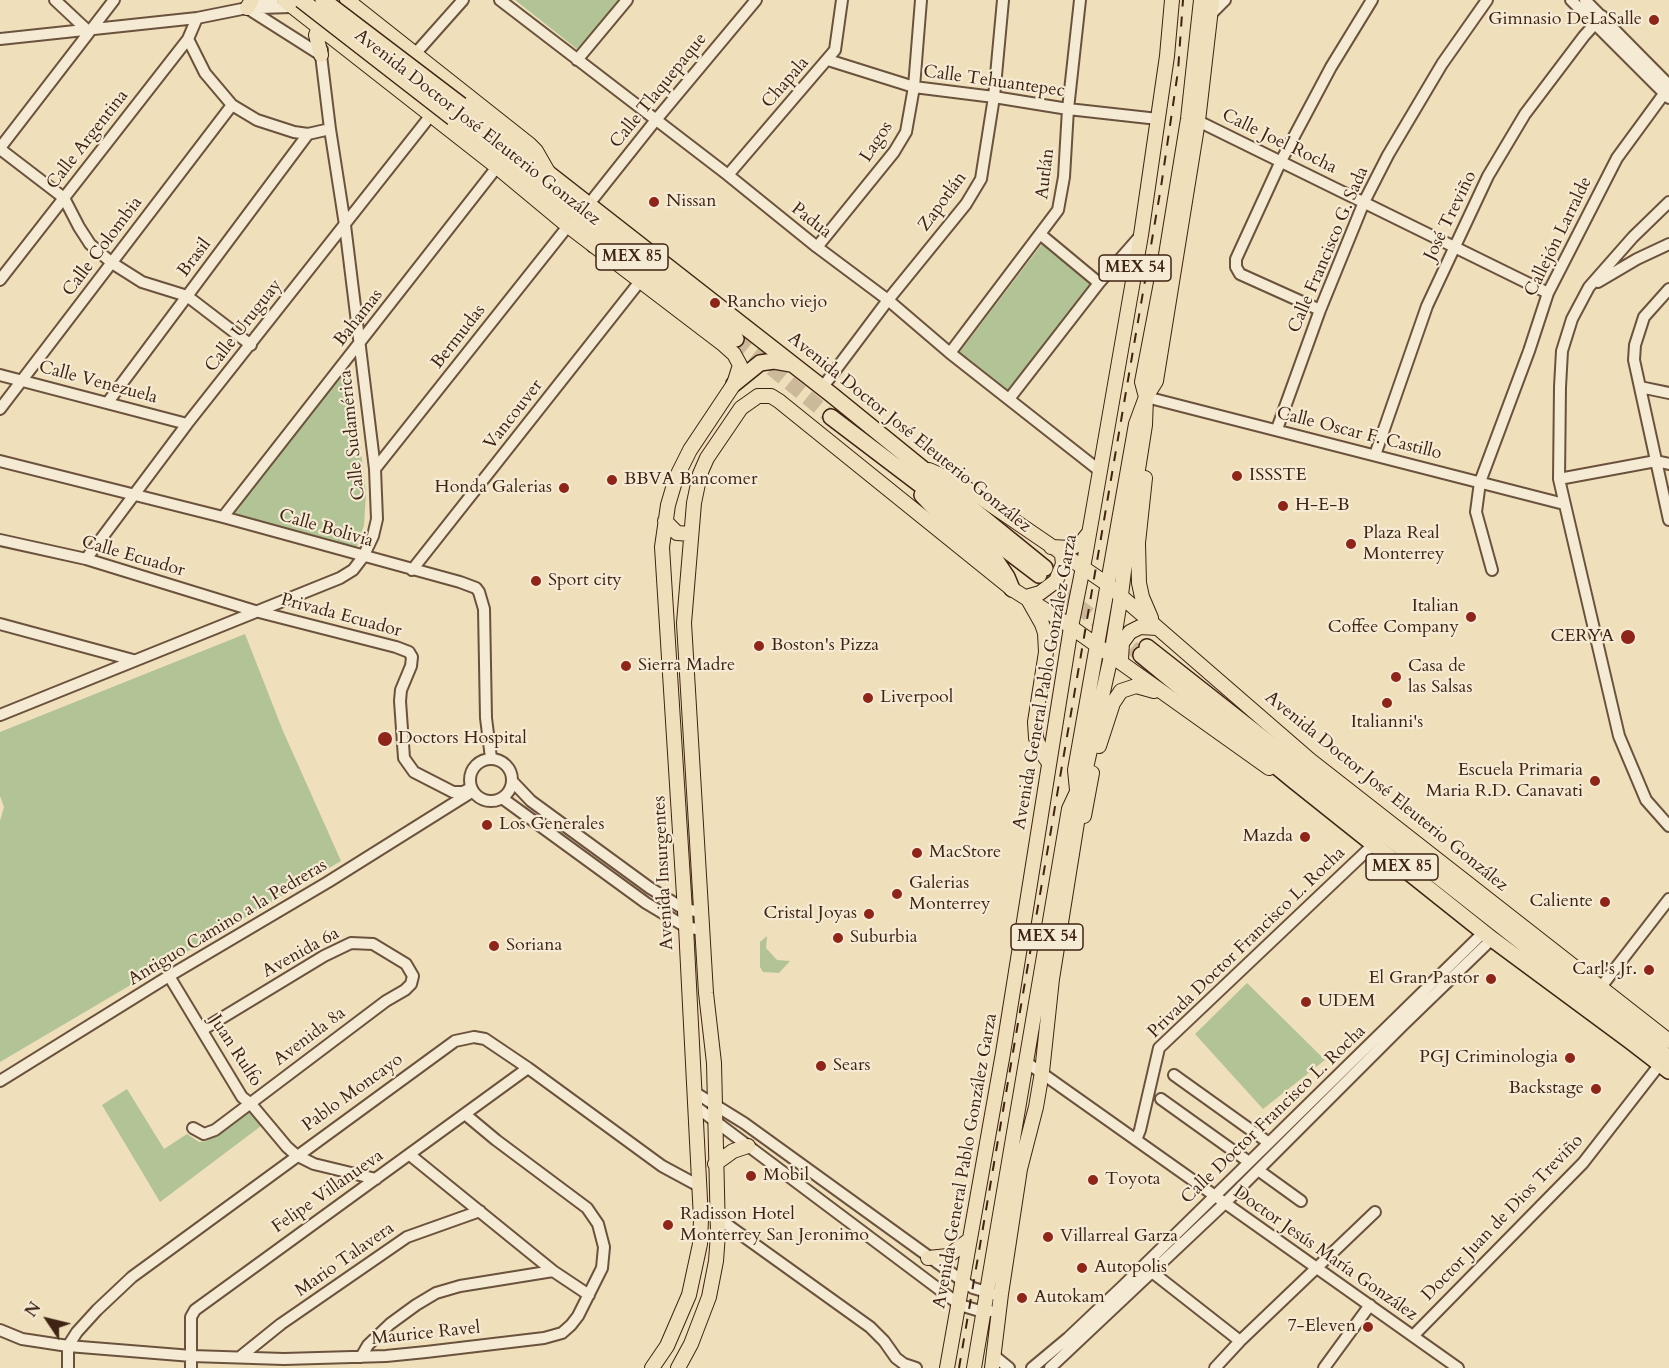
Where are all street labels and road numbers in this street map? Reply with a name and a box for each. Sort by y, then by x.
street label: Avenida Doctor José Eleuterio González [350,25,604,231]
street label: Calle Tlaquepaque [606,29,712,153]
street label: Chapala [758,53,814,113]
street label: Calle Tehuantepec [922,61,1066,103]
street label: Calle Argentina [42,86,134,194]
street label: Calle Joel Rocha [1218,105,1340,179]
street label: Lagos [856,117,898,167]
street label: Autlán [1032,147,1060,201]
street label: Calle Francisco G. Sada [1284,164,1374,336]
street label: Zapotlán [914,168,972,236]
street label: José Treviño [1420,168,1482,264]
street label: Callejón Larralde [1521,174,1597,300]
street label: Calle Colombia [58,193,148,301]
street label: Padua [786,198,836,244]
street label: Brasil [174,235,216,281]
road number: MEX 85 [596,244,668,270]
road number: MEX 54 [1099,255,1171,281]
street label: Calle Uruguay [201,275,287,377]
street label: Bahamas [330,285,388,351]
street label: Bermudas [427,301,491,373]
street label: Avenida Doctor José Eleuterio González [783,328,1035,538]
street label: Calle Venezuela [36,357,160,409]
street label: Calle Sudamérica [335,369,371,501]
street label: Vancouver [480,376,548,454]
street label: Calle Oscar F. Castillo [1274,403,1444,465]
street label: Calle Bolivia [276,505,376,553]
street label: Calle Ecuador [79,532,187,582]
street label: Avenida General Pablo González Garza [1009,533,1083,831]
street label: Privada Ecuador [278,589,404,643]
street label: Avenida Doctor José Eleuterio González [1260,687,1512,897]
street label: Avenida Insurgentes [649,795,679,951]
street label: Privada Doctor Francisco L. Rocha [1144,843,1350,1043]
road number: MEX 85 [1366,854,1438,880]
street label: Antiguo Camino a la Pedreras [125,855,331,991]
street label: Avenida 6a [259,923,343,983]
road number: MEX 54 [1011,924,1083,950]
street label: Avenida 8a [270,1003,350,1071]
street label: Juan Rulfo [204,1011,266,1091]
street label: Avenida General Pablo González Garza [929,1012,1003,1310]
street label: Calle Doctor Francisco L. Rocha [1177,1021,1371,1209]
street label: Pablo Moncayo [298,1049,408,1137]
street label: Doctor Juan de Dios Treviño [1418,1130,1588,1306]
street label: Felipe Villanueva [268,1146,388,1238]
street label: Doctor Jesús María González [1229,1182,1421,1326]
street label: Mario Talavera [291,1218,399,1302]
street label: Maurice Ravel [370,1318,482,1350]

